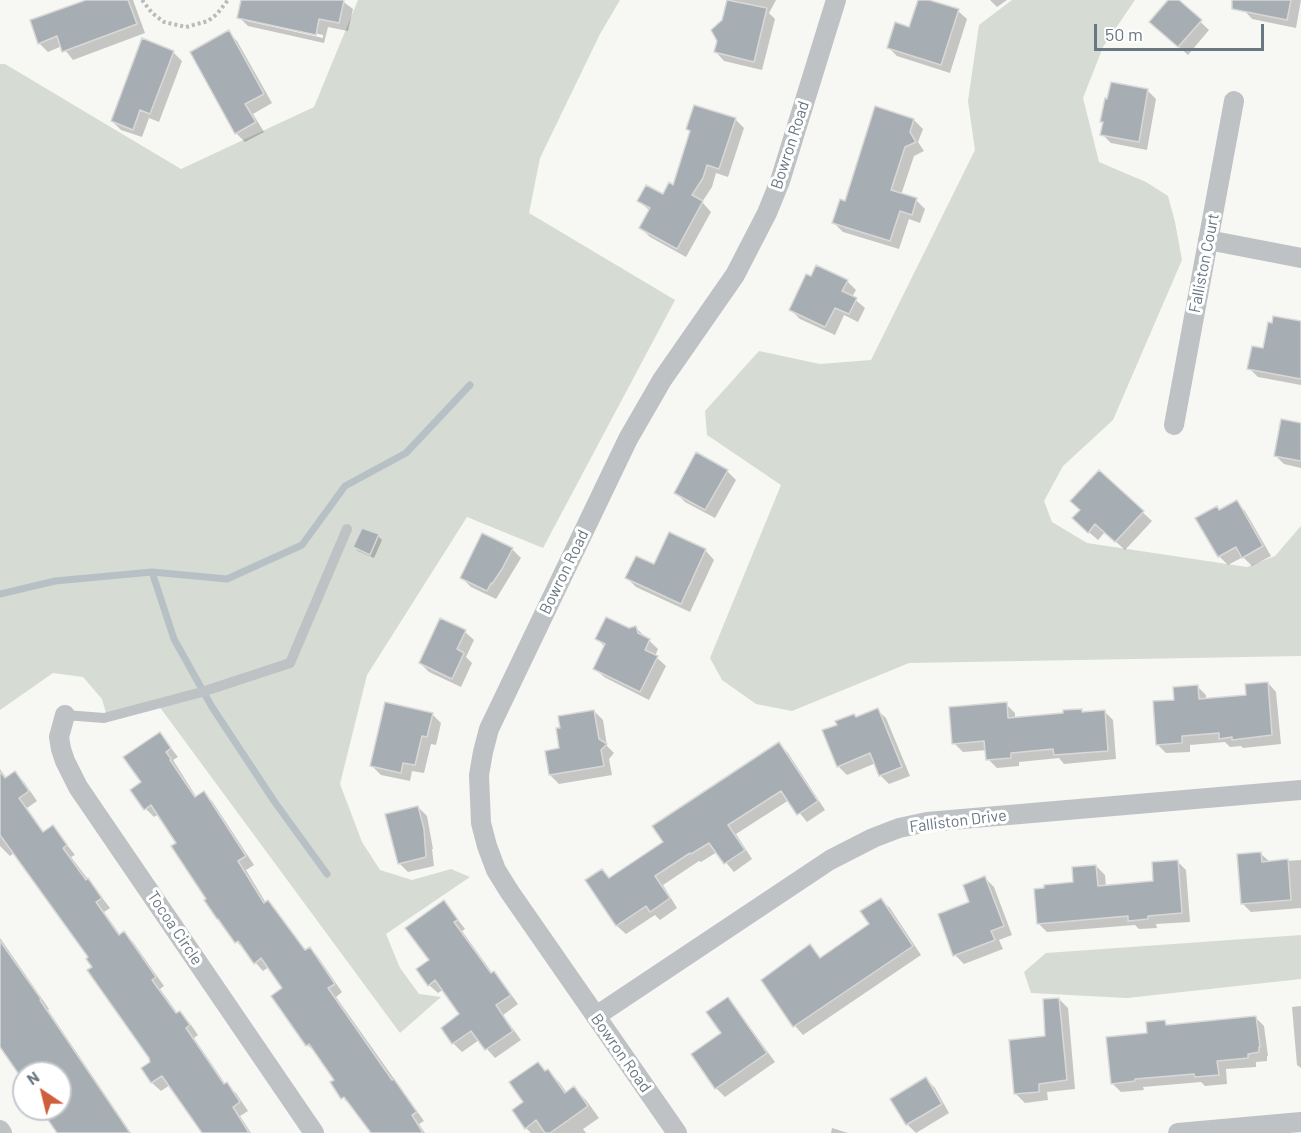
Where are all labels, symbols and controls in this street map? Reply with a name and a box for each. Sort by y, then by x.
scale bar [1097,12,1266,50]
text: 50 m [1105,23,1143,45]
street label: Bowron Road [767,98,813,192]
street label: Falliston Court [1185,212,1223,314]
street label: Bowron Road [535,527,593,617]
street label: Falliston Drive [908,806,1008,836]
street label: Tocoa Circle [143,887,207,969]
street label: Bowron Road [587,1010,655,1096]
north arrow [12,1061,72,1121]
text: N [23,1067,42,1088]

